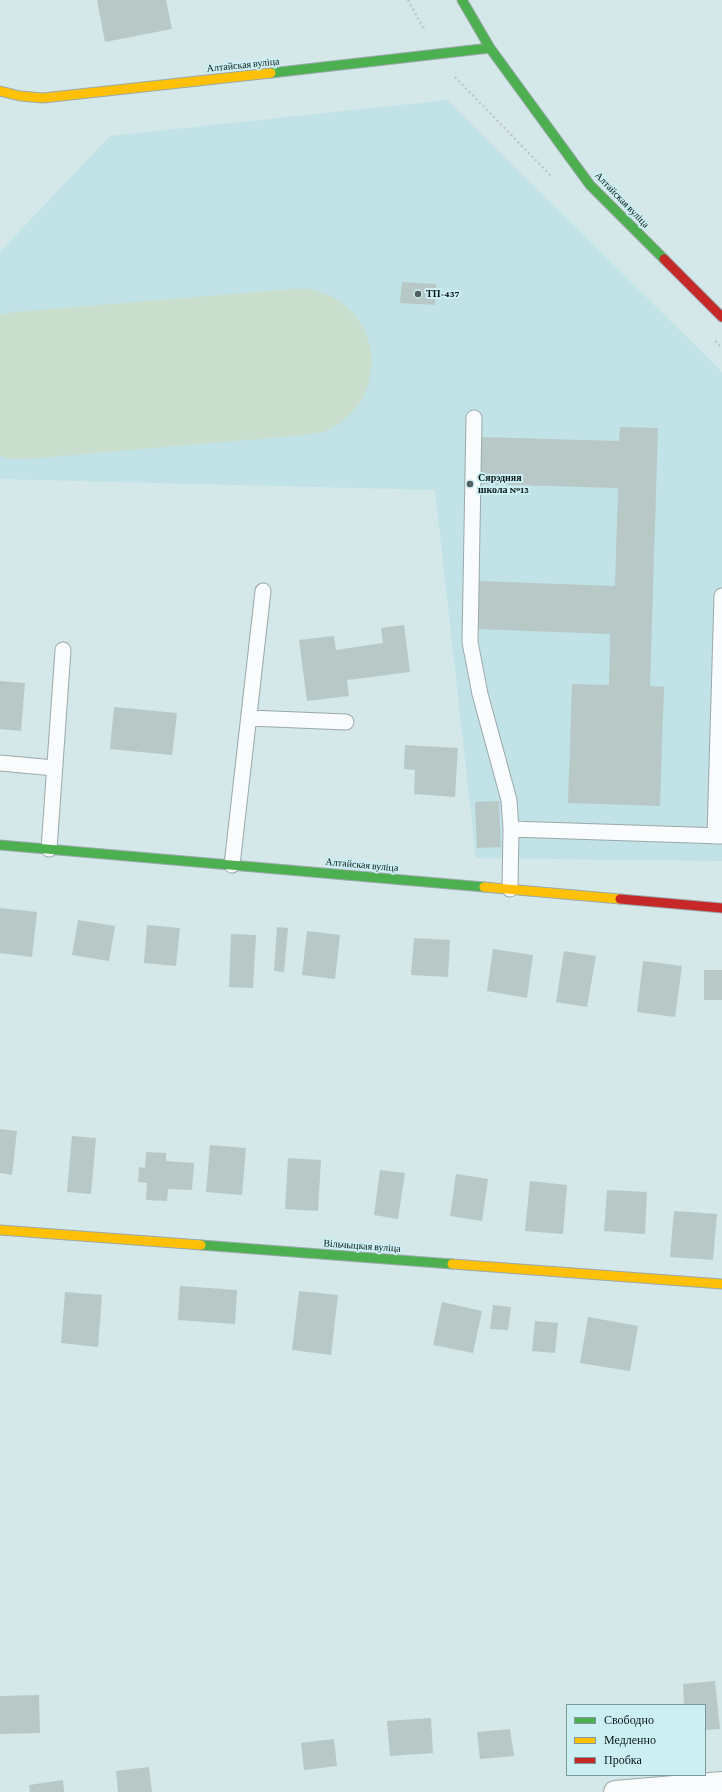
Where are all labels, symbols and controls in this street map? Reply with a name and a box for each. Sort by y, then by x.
street label: Алтайская вуліца [206,55,280,75]
street label: Алтайская вуліца [592,170,652,230]
place label: ТП-437 [426,288,459,300]
marker: ТП-437 [413,289,423,299]
place label: Сярэдняя школа №13 [478,472,529,496]
marker: Сярэдняя школа №13 [465,479,475,489]
street label: Алтайская вуліца [325,856,399,874]
street label: Вільчыцкая вуліца [323,1237,401,1255]
legend [566,1704,706,1776]
text: Свободно [604,1713,654,1727]
text: Медленно [604,1733,656,1747]
text: Пробка [604,1753,642,1767]

